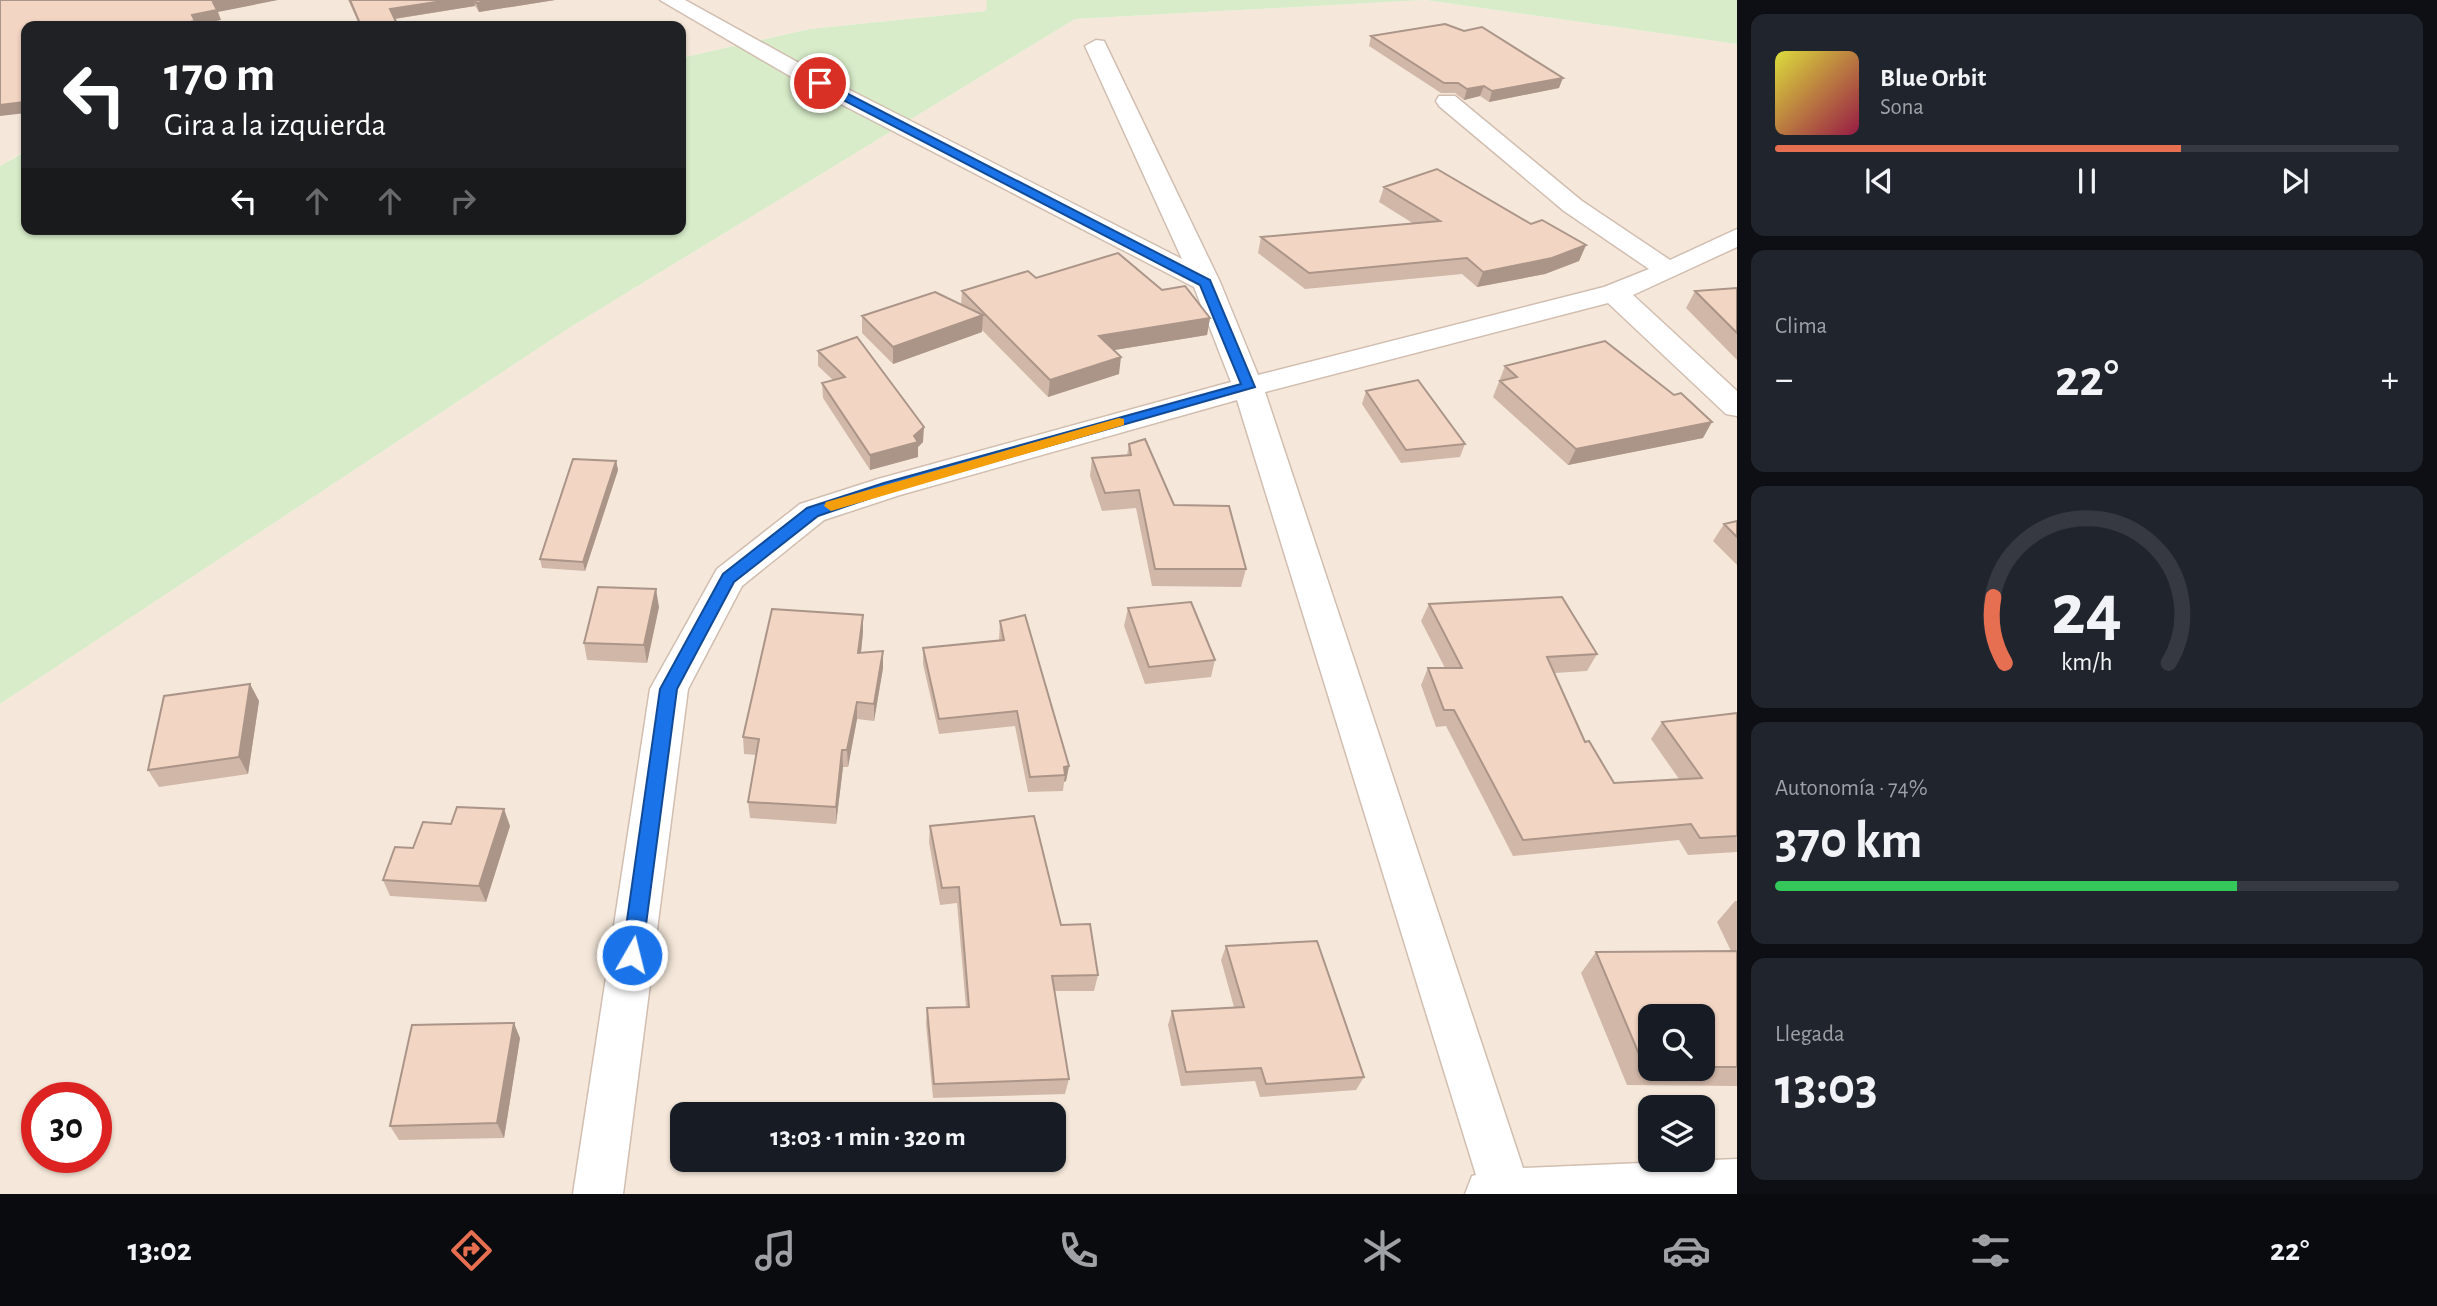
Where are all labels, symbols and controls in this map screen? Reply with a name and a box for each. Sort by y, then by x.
icon: left [49,49,140,140]
text: 170 m [164,51,275,100]
pin [790,53,850,113]
icon: arrive [801,64,839,102]
text: Blue Orbit [1880,65,1986,91]
text: Sona [1880,96,1924,119]
text: Gira a la izquierda [164,109,386,141]
icon: previous [1860,162,1898,200]
icon: pause [2068,162,2106,200]
icon: next [2276,162,2314,200]
icon: left [225,182,263,220]
icon: ahead [298,182,336,220]
icon: ahead [371,182,409,220]
icon: right [444,182,482,220]
text: Clima [1775,315,1827,338]
text: 22° [2055,353,2119,405]
text: − [1775,361,1793,399]
text: + [2381,361,2399,399]
text: 24 [2052,575,2122,648]
text: km/h [2061,650,2113,675]
text: Autonomía · 74% [1775,777,1928,800]
text: 370 km [1775,815,1923,867]
position arrow [595,918,669,992]
map controls [1638,1004,1715,1172]
button: search [1638,1004,1715,1081]
text: Llegada [1775,1023,1845,1046]
text: 13:03 [1775,1061,1878,1113]
speed limit sign: 30 [21,1082,112,1173]
button: layers [1638,1095,1715,1172]
text: 13:03 · 1 min · 320 m [770,1124,966,1150]
icon: directions [447,1226,496,1275]
icon: music [751,1226,800,1275]
icon: phone [1054,1226,1103,1275]
icon: climate [1358,1226,1407,1275]
icon: car [1662,1226,1711,1275]
icon: filters [1966,1226,2015,1275]
text: 13:02 [127,1234,192,1266]
text: 22° [2270,1234,2309,1266]

